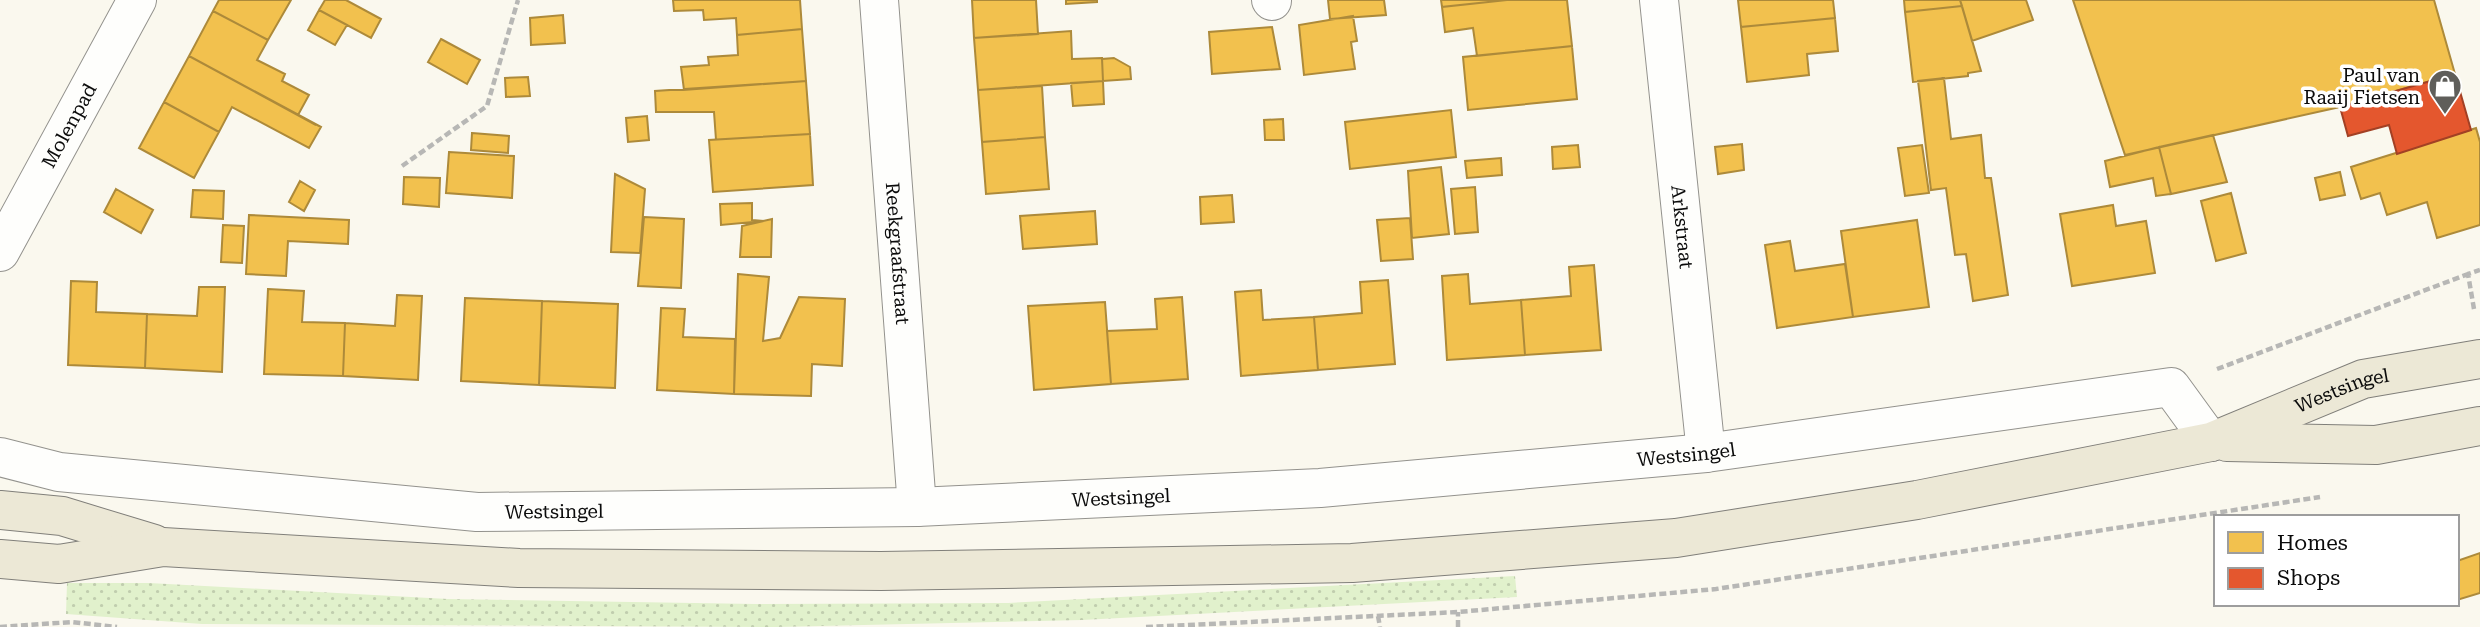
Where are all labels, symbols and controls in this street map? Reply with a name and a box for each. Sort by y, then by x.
place label: Paul van Raaij Fietsen [2303,64,2420,109]
shop icon: Paul van Raaij Fietsen [2426,67,2464,116]
street label: Molenpad [37,79,101,172]
street label: Reekgraafstraat [881,181,915,325]
street label: Arkstraat [1667,184,1698,270]
street label: Westsingel [2291,363,2391,418]
street label: Westsingel [1636,437,1737,471]
street label: Westsingel [1071,484,1171,511]
street label: Westsingel [505,499,604,523]
legend [2214,515,2459,606]
text: Homes [2277,531,2348,555]
text: Shops [2277,566,2340,590]

